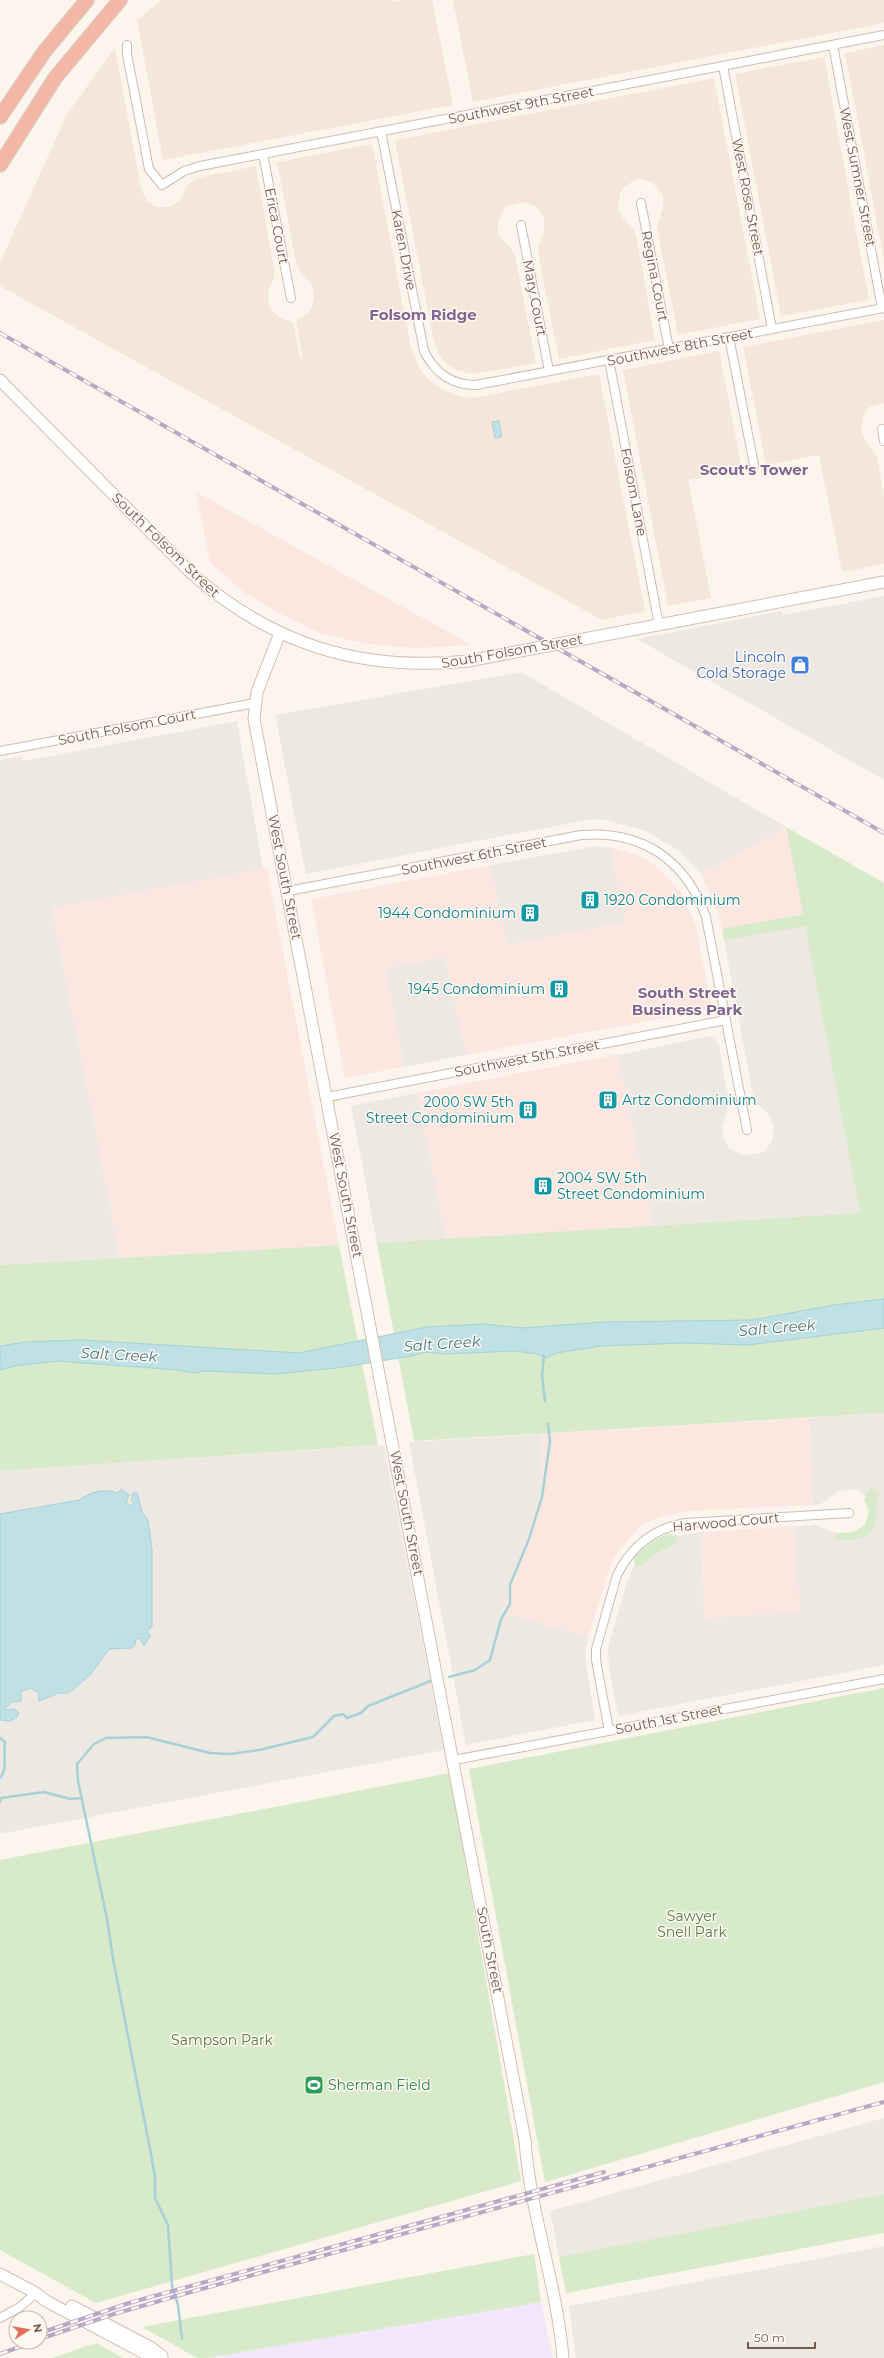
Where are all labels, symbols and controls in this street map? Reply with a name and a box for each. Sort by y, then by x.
street label: Southwest 9th Street [446,82,596,128]
street label: West Sumner Street [836,106,880,249]
street label: West Rose Street [728,137,768,258]
street label: Erica Court [261,186,293,266]
street label: Karen Drive [387,208,421,292]
street label: Regina Court [637,229,673,323]
street label: Mary Court [519,258,551,338]
district label: Folsom Ridge [369,305,477,324]
street label: Southwest 8th Street [605,324,755,370]
street label: Folsom Lane [617,446,651,538]
district label: Scout's Tower [700,460,809,479]
street label: South Folsom Street [108,489,224,601]
street label: South Folsom Street [440,630,584,672]
place label: Lincoln Cold Storage [697,648,786,682]
shop icon: Lincoln Cold Storage [789,654,811,676]
street label: South Folsom Court [56,705,198,749]
street label: West South Street [264,813,306,942]
street label: Southwest 6th Street [400,833,549,879]
building icon: 1920 Condominium [579,889,601,911]
place label: 1920 Condominium [604,891,741,909]
building icon: 1944 Condominium [519,902,541,924]
place label: 1944 Condominium [378,904,516,922]
building icon: 1945 Condominium [548,978,570,1000]
place label: 1945 Condominium [408,980,545,998]
district label: South Street Business Park [632,983,742,1019]
street label: Southwest 5th Street [453,1035,601,1081]
building icon: Artz Condominium [597,1089,619,1111]
place label: Artz Condominium [622,1091,757,1109]
place label: 2000 SW 5th Street Condominium [366,1093,514,1127]
building icon: 2000 SW 5th Street Condominium [517,1099,539,1121]
street label: West South Street [325,1131,367,1260]
place label: 2004 SW 5th Street Condominium [557,1169,705,1203]
building icon: 2004 SW 5th Street Condominium [532,1175,554,1197]
water label: Salt Creek [738,1315,817,1340]
water label: Salt Creek [403,1331,482,1356]
water label: Salt Creek [80,1343,159,1366]
street label: West South Street [386,1449,428,1578]
street label: Harwood Court [672,1508,781,1536]
street label: South 1st Street [614,1700,725,1738]
street label: South Street [473,1905,507,1995]
park label: Sawyer Snell Park [657,1907,727,1941]
park label: Sampson Park [171,2031,274,2049]
sports icon: Sherman Field [303,2074,325,2096]
place label: Sherman Field [328,2076,431,2094]
north arrow [8,2310,48,2350]
text: N [30,2322,46,2334]
scale bar [748,2324,815,2350]
text: 50 m [754,2330,785,2345]

